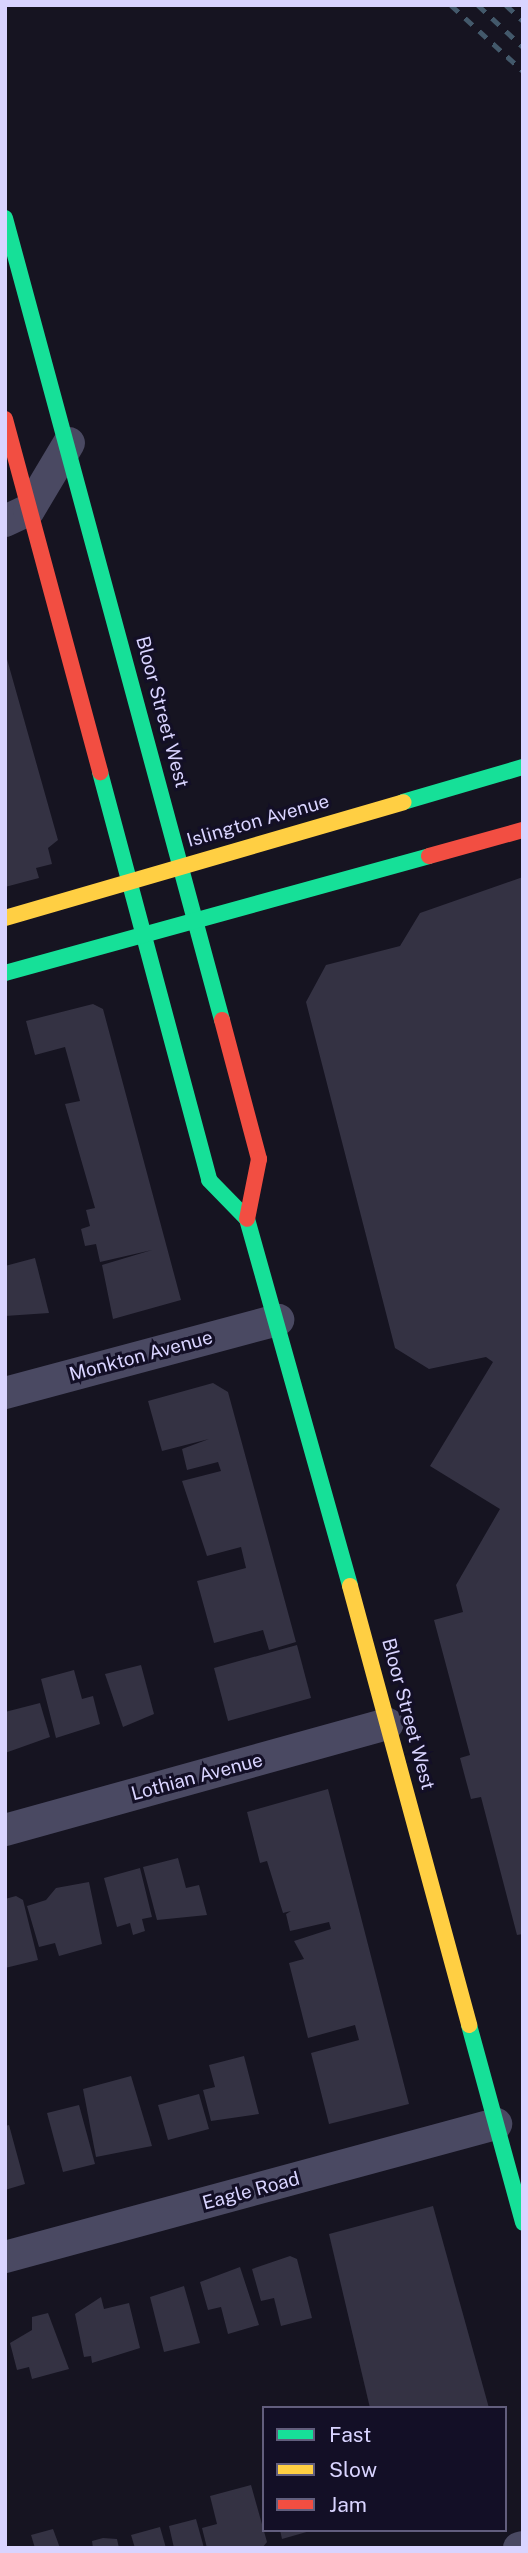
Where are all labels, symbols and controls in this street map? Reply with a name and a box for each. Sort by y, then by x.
street label: Bloor Street West [131,634,193,790]
street label: Islington Avenue [184,790,332,852]
street label: Monkton Avenue [67,1326,215,1386]
street label: Bloor Street West [377,1636,439,1792]
street label: Lothian Avenue [129,1748,265,1806]
street label: Eagle Road [200,2167,302,2215]
legend [262,2406,507,2532]
text: Fast [329,2422,371,2447]
text: Slow [329,2457,377,2482]
text: Jam [329,2492,367,2517]

